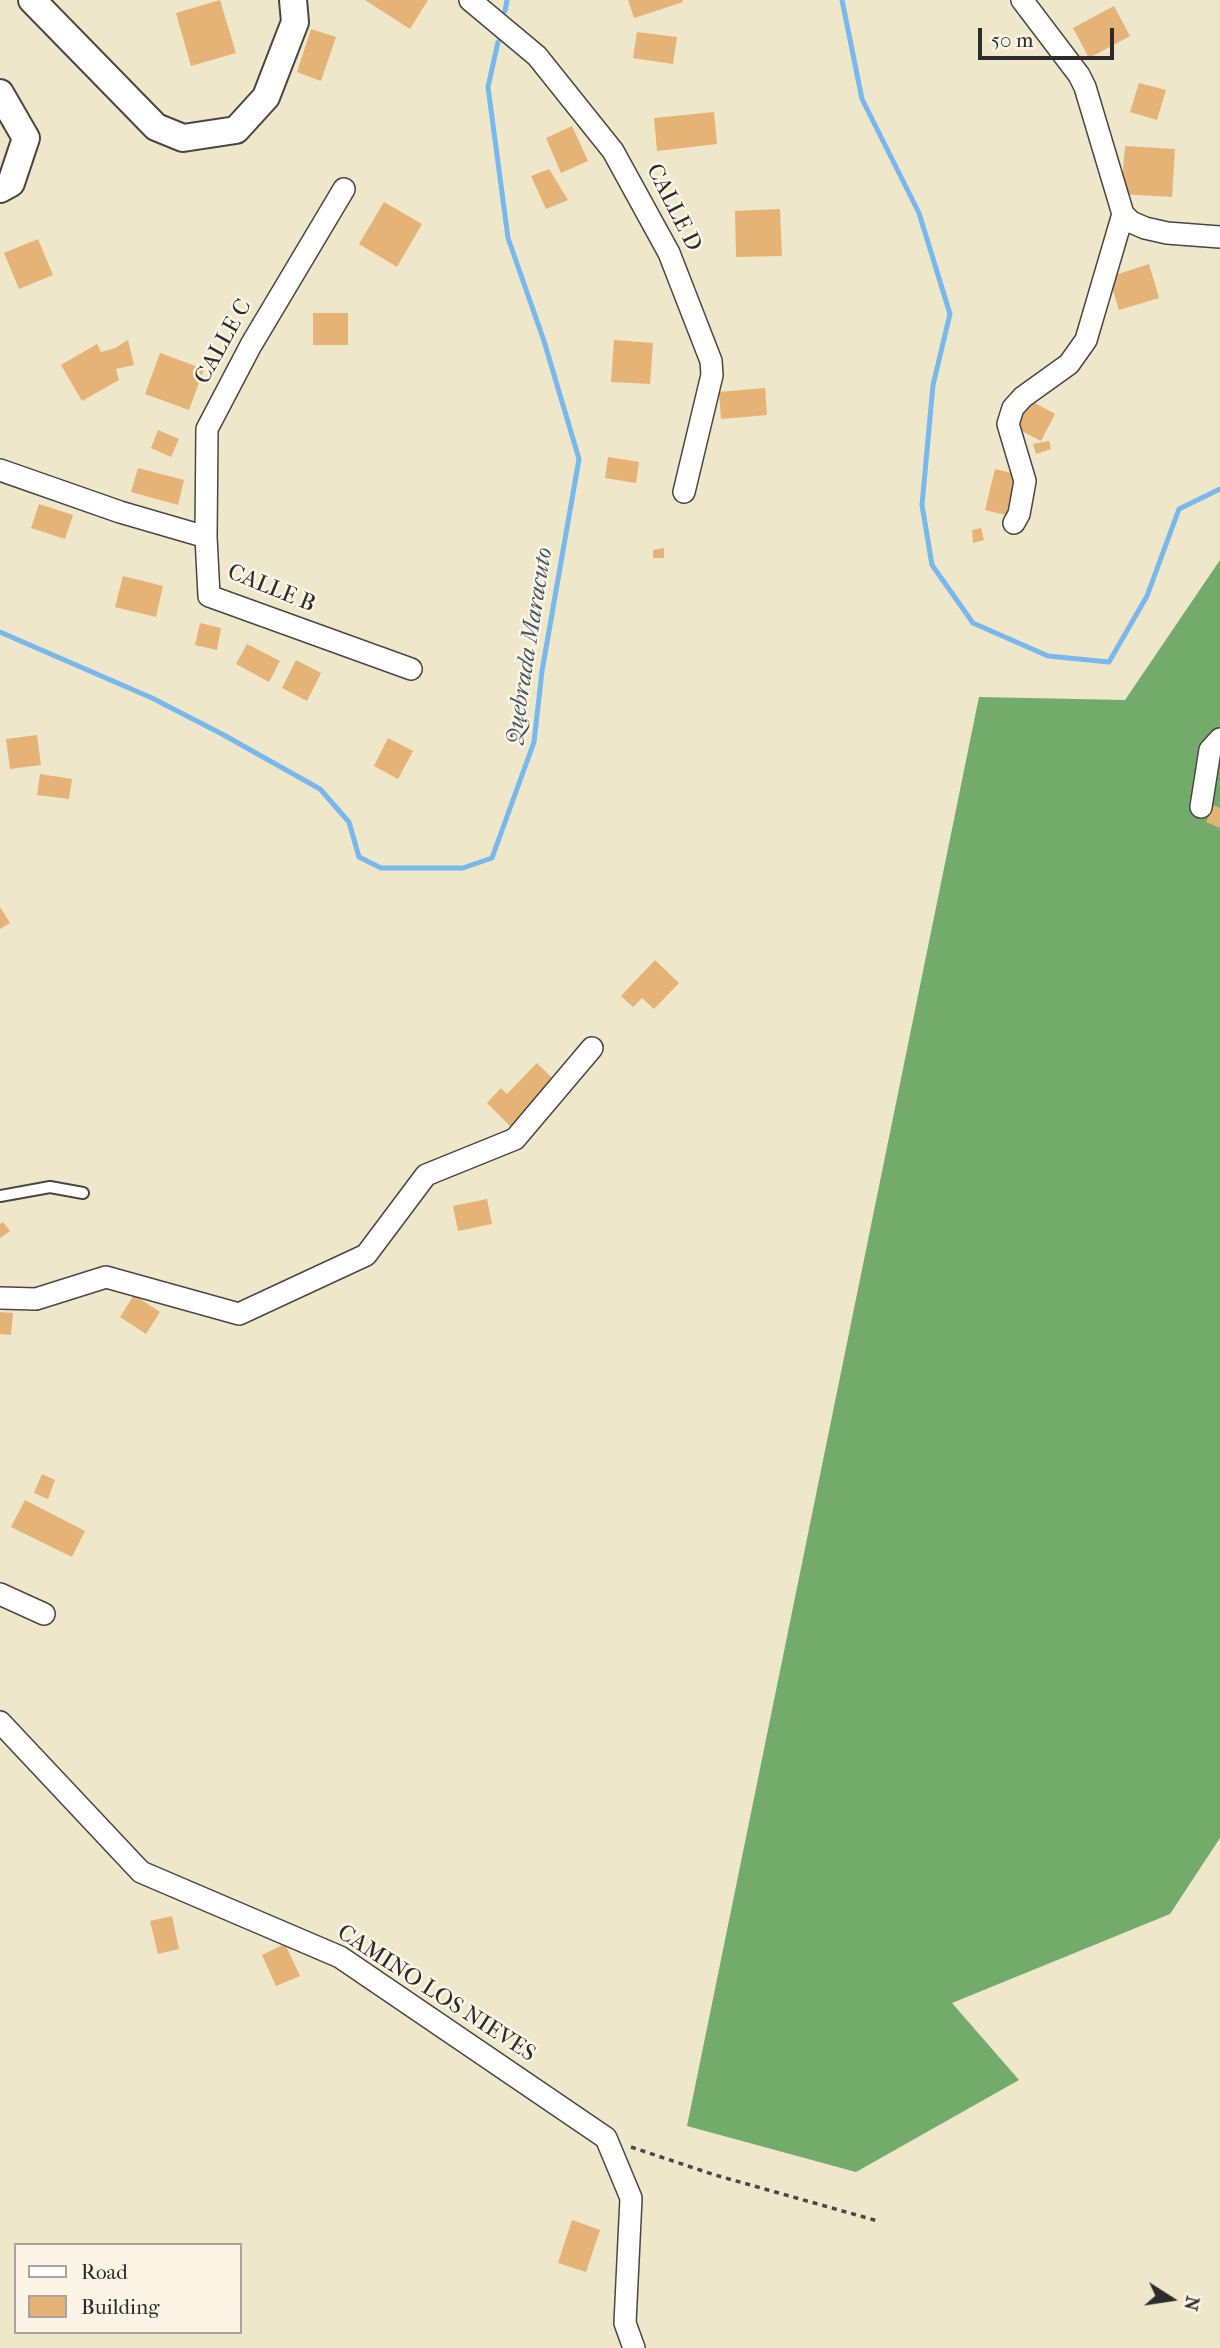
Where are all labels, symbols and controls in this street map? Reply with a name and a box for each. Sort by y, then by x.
scale bar [982,14,1118,58]
text: 50 m [991,28,1034,52]
street label: CALLE D [639,160,707,256]
street label: CALLE C [190,295,258,389]
water label: Quebrada Maracuto [500,546,560,746]
street label: CALLE B [223,559,319,619]
street label: CAMINO LOS NIEVES [332,1920,540,2068]
legend [14,2243,242,2334]
text: Road [81,2260,128,2284]
north arrow [1136,2264,1206,2334]
text: N [1179,2294,1204,2313]
text: Building [81,2295,159,2319]

